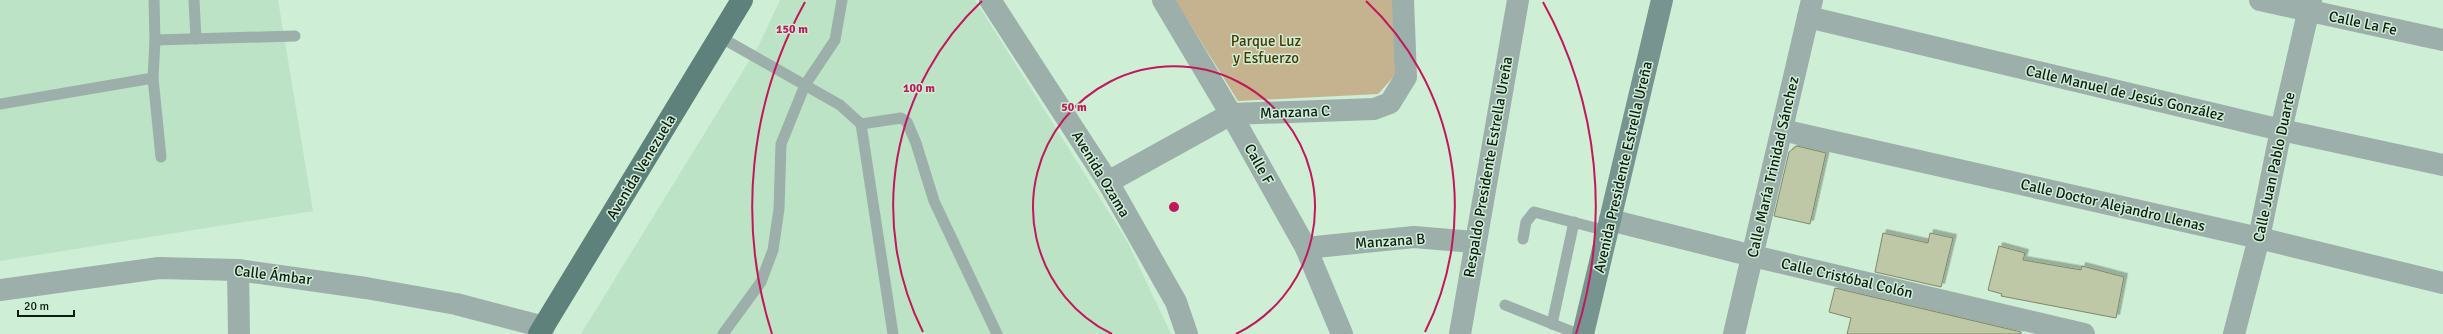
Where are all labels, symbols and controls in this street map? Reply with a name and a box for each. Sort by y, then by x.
street label: Calle La Fe [2327,7,2399,39]
text: 150 m [776,22,808,37]
park label: Parque Luz y Esfuerzo [1231,32,1302,67]
street label: Respaldo Presidente Estrella Ureña [1460,55,1516,279]
street label: Avenida Presidente Estrella Ureña [1590,59,1656,275]
street label: Calle Manuel de Jesús González [2024,61,2226,125]
street label: Calle María Trinidad Sánchez [1743,74,1803,259]
text: 100 m [903,81,935,96]
street label: Calle Juan Pablo Duarte [2249,90,2299,244]
text: 50 m [1061,100,1087,115]
street label: Manzana C [1260,102,1330,122]
street label: Avenida Venezuela [602,111,680,223]
street label: Avenida Ozama [1068,128,1134,220]
street label: Calle F [1241,141,1278,188]
street label: Calle Doctor Alejandro Llenas [2019,175,2208,235]
centre of rings [1167,200,1181,214]
street label: Manzana B [1354,230,1426,252]
street label: Calle Cristóbal Colón [1779,254,1915,302]
street label: Calle Ámbar [233,260,313,289]
scale bar [18,292,74,318]
text: 20 m [24,299,49,314]

